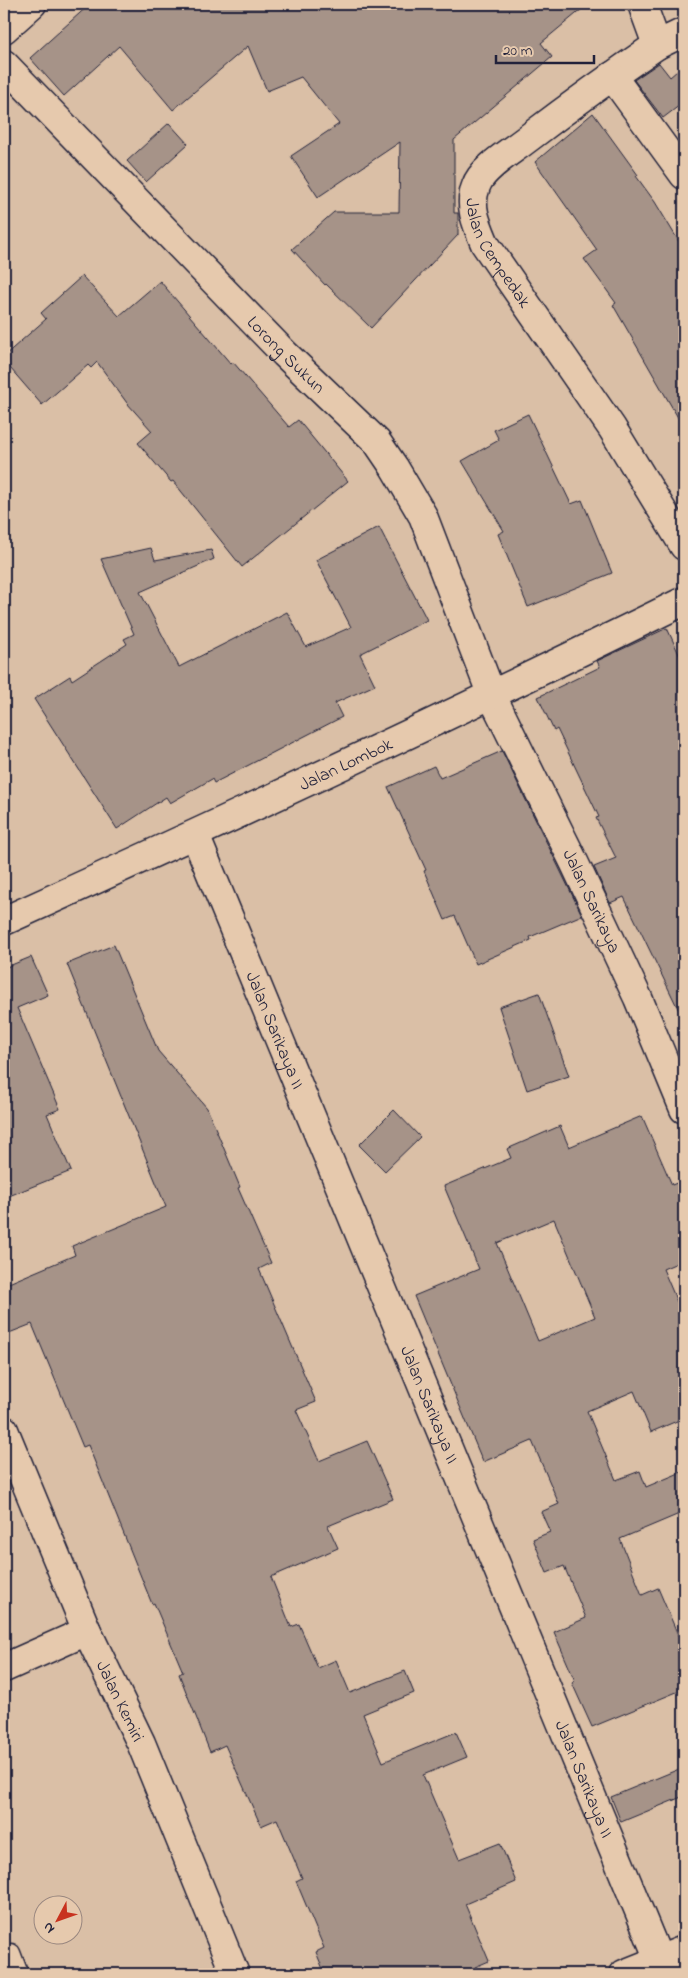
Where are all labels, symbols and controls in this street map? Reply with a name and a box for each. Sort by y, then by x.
scale bar [496,32,593,64]
text: 20 m [503,40,533,62]
street label: Jalan Cempedak [458,198,536,314]
street label: Lorong Sukun [240,311,330,401]
street label: Jalan Lombok [295,732,398,799]
street label: Jalan Sarikaya [555,845,626,958]
street label: Jalan Sarikaya II [238,968,310,1094]
street label: Jalan Sarikaya II [392,1342,464,1468]
street label: Jalan Kemiri [88,1657,150,1747]
street label: Jalan Sarikaya II [547,1717,618,1842]
north arrow [32,1896,82,1946]
text: N [38,1917,60,1938]

